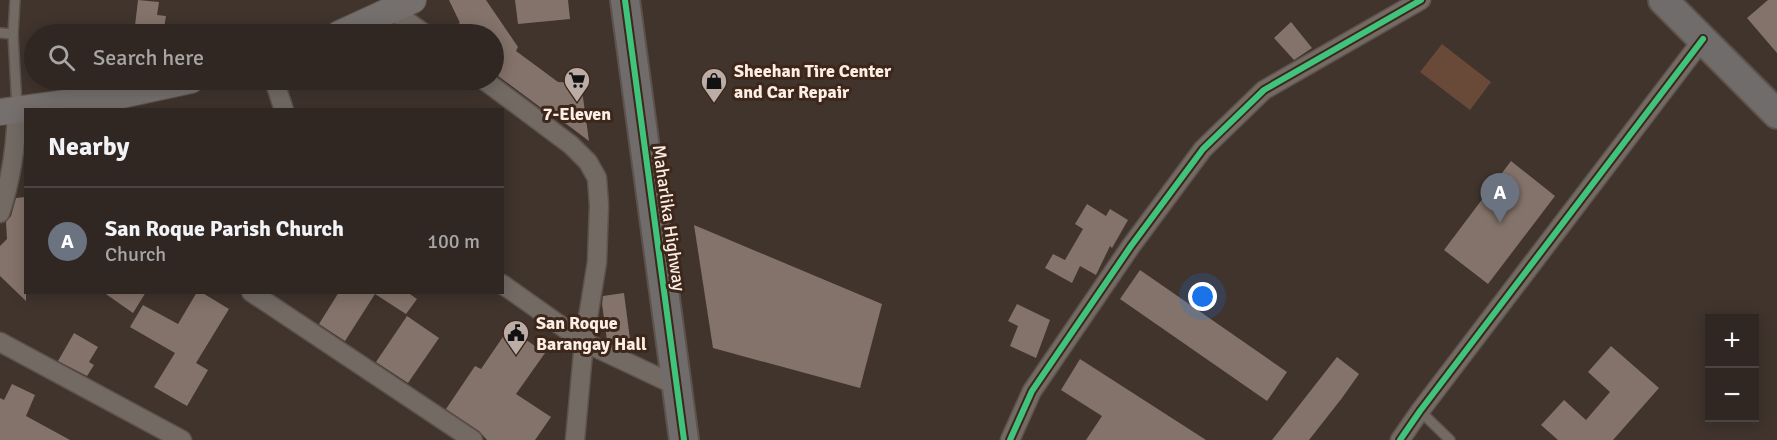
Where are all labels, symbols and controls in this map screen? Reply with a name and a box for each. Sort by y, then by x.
search box [24,24,504,90]
icon: search [45,41,78,74]
text: Search here [93,44,204,71]
place label: Sheehan Tire Center and Car Repair [734,60,892,103]
supermarket icon: 7-Eleven [562,65,592,103]
shop icon: Sheehan Tire Center and Car Repair [699,66,729,104]
place label: 7-Eleven [543,103,611,125]
text: Nearby [48,131,129,163]
street label: Maharlika Highway [648,143,690,293]
pin: A [1480,174,1520,223]
text: San Roque Parish Church [105,215,344,242]
text: A [61,229,74,254]
text: 100 m [427,229,480,254]
text: Church [105,242,166,267]
your location [1188,282,1217,311]
place label: San Roque Barangay Hall [536,312,647,355]
map controls [1705,314,1759,422]
button: + [1705,314,1759,368]
public building icon: San Roque Barangay Hall [501,318,531,356]
button: − [1705,368,1759,422]

